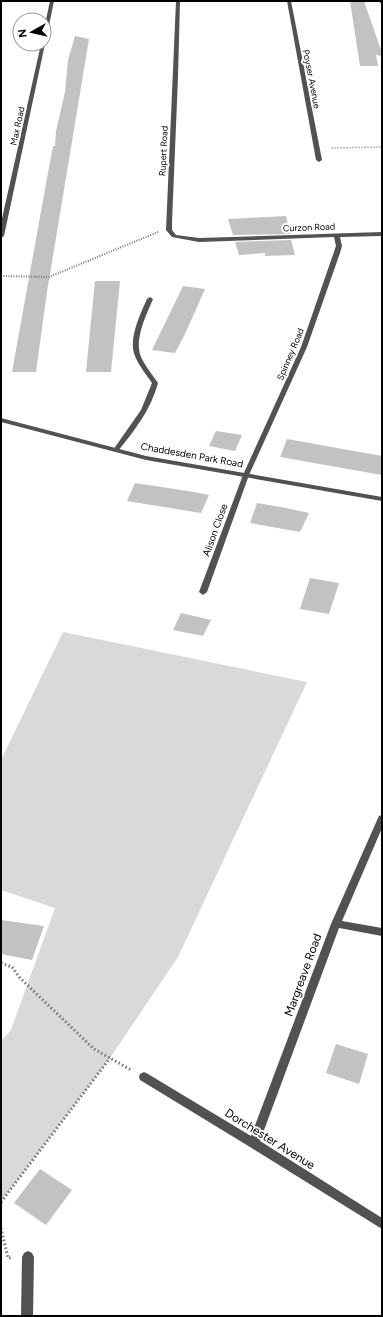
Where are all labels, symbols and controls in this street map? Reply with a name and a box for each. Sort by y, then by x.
north arrow [12,12,52,52]
text: N [16,28,30,38]
street label: Poyser Avenue [301,49,323,109]
street label: Max Road [8,106,26,146]
street label: Rupert Road [156,126,170,176]
street label: Curzon Road [283,221,335,233]
street label: Spinney Road [274,326,306,382]
street label: Chaddesden Park Road [140,440,244,470]
street label: Alison Close [199,501,231,558]
street label: Margreave Road [281,932,325,1018]
street label: Dorchester Avenue [223,1106,318,1173]

